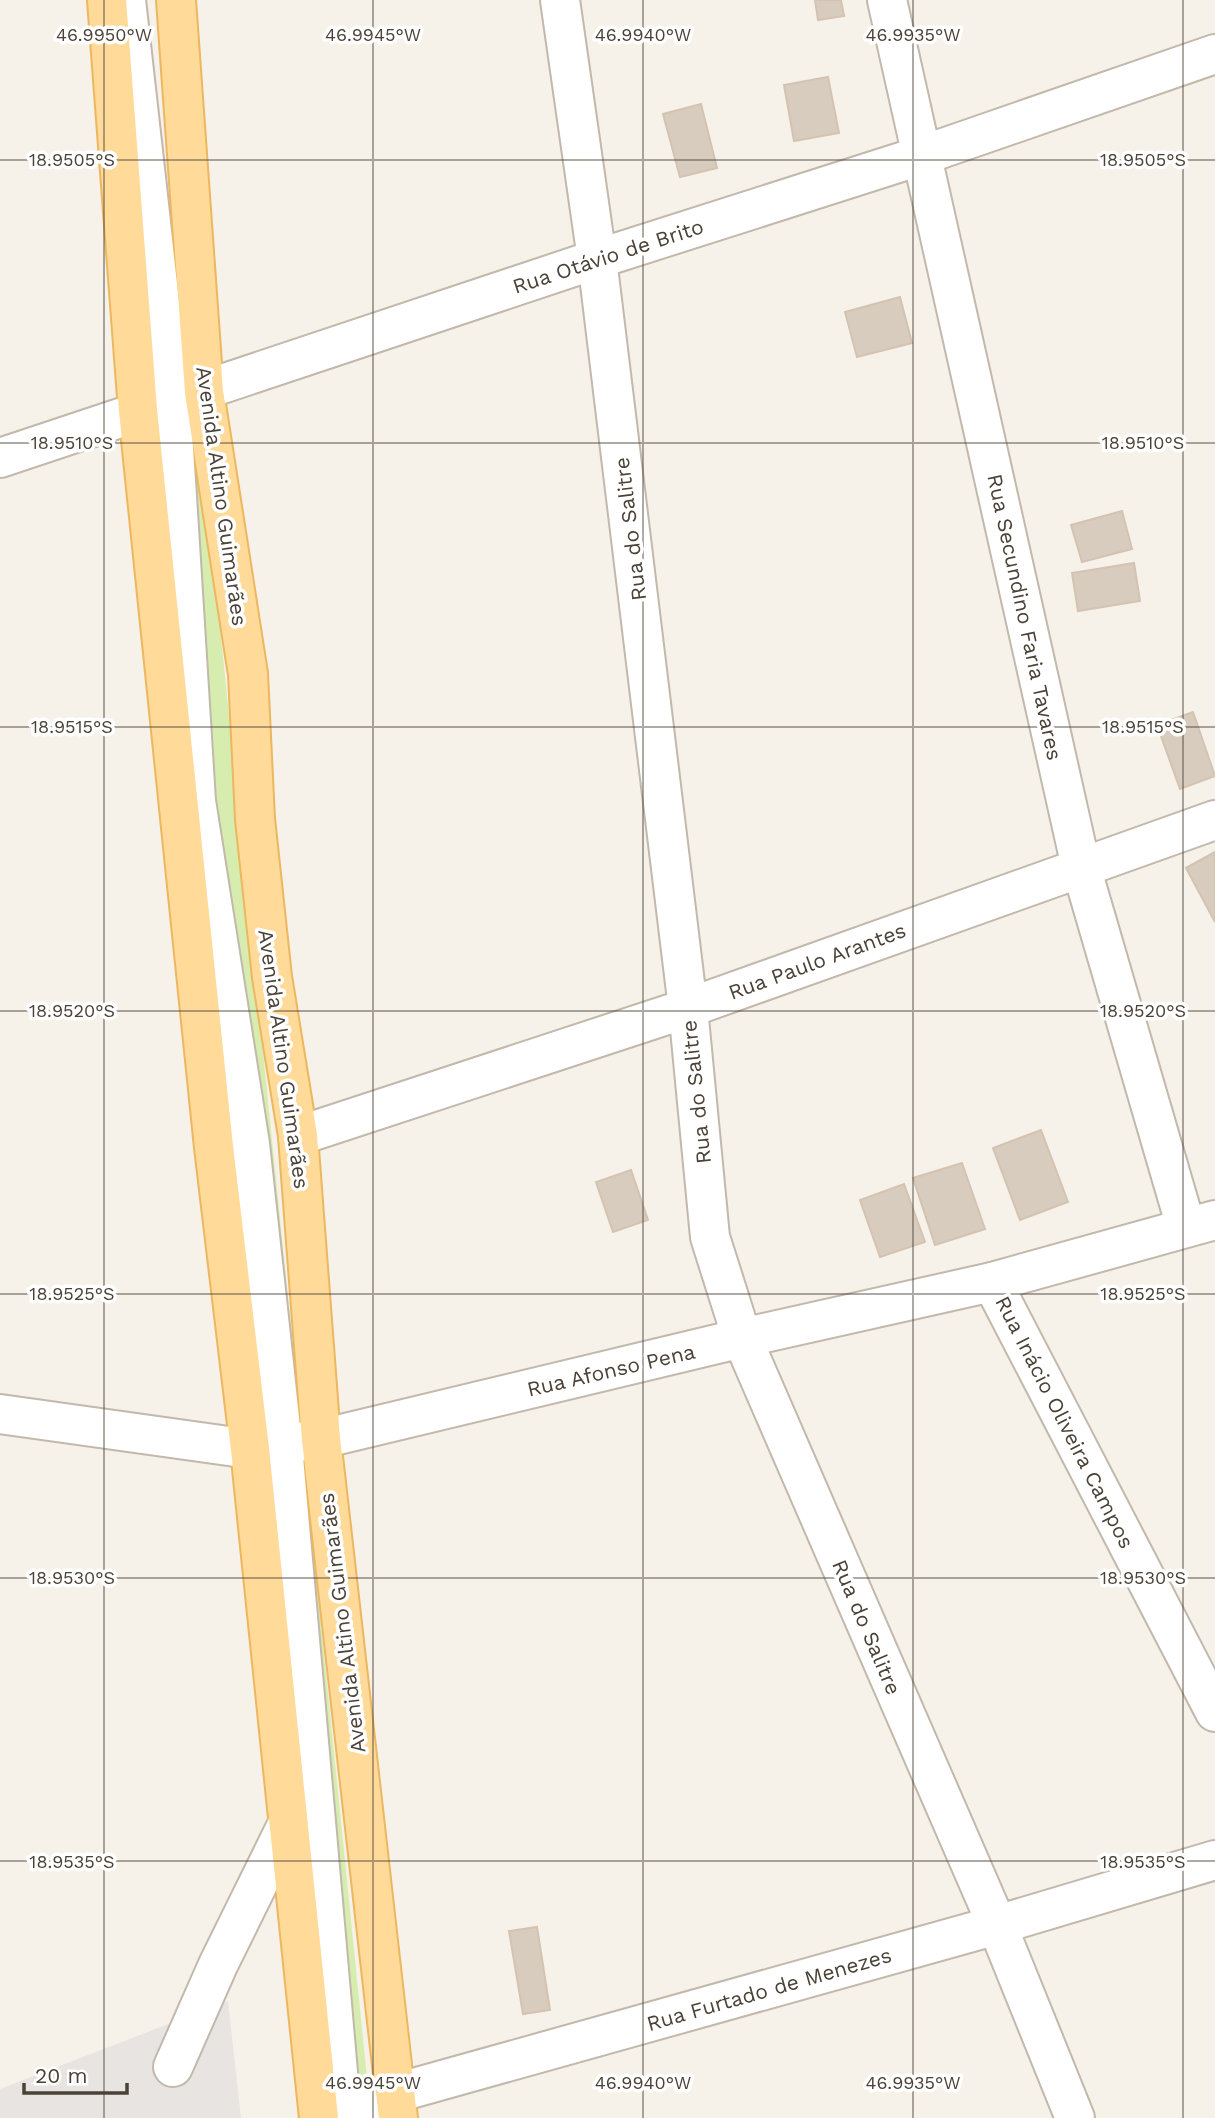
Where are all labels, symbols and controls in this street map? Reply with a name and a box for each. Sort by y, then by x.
text: 46.9950°W [56,24,152,45]
text: 46.9945°W [325,24,421,45]
text: 46.9940°W [595,24,691,45]
text: 46.9935°W [865,24,961,45]
text: 18.9505°S [29,149,115,170]
text: 18.9505°S [1100,149,1186,170]
street label: Rua Otávio de Brito [509,213,707,299]
street label: Avenida Altino Guimarães [191,365,253,627]
text: 18.9510°S [31,432,113,453]
text: 18.9510°S [1102,432,1184,453]
street label: Rua do Salitre [609,456,651,602]
street label: Rua Secundino Faria Tavares [982,472,1068,762]
text: 18.9515°S [31,716,113,737]
text: 18.9515°S [1102,716,1184,737]
street label: Rua Paulo Arantes [725,917,909,1005]
street label: Avenida Altino Guimarães [253,928,315,1190]
text: 18.9520°S [29,1000,115,1021]
text: 18.9520°S [1100,1000,1186,1021]
street label: Rua do Salitre [676,1019,716,1165]
text: 18.9525°S [29,1283,115,1304]
text: 18.9525°S [1100,1283,1186,1304]
street label: Rua Inácio Oliveira Campos [990,1292,1140,1552]
street label: Rua Afonso Pena [524,1338,698,1402]
street label: Avenida Altino Guimarães [314,1492,370,1754]
street label: Rua do Salitre [827,1556,907,1698]
text: 18.9530°S [29,1567,115,1588]
text: 18.9530°S [1100,1567,1186,1588]
text: 18.9535°S [29,1851,115,1872]
text: 18.9535°S [1100,1851,1186,1872]
street label: Rua Furtado de Menezes [644,1942,894,2036]
scale bar [24,2052,128,2096]
text: 20 m [35,2063,87,2088]
text: 46.9945°W [325,2072,421,2093]
text: 46.9940°W [595,2072,691,2093]
text: 46.9935°W [865,2072,961,2093]

